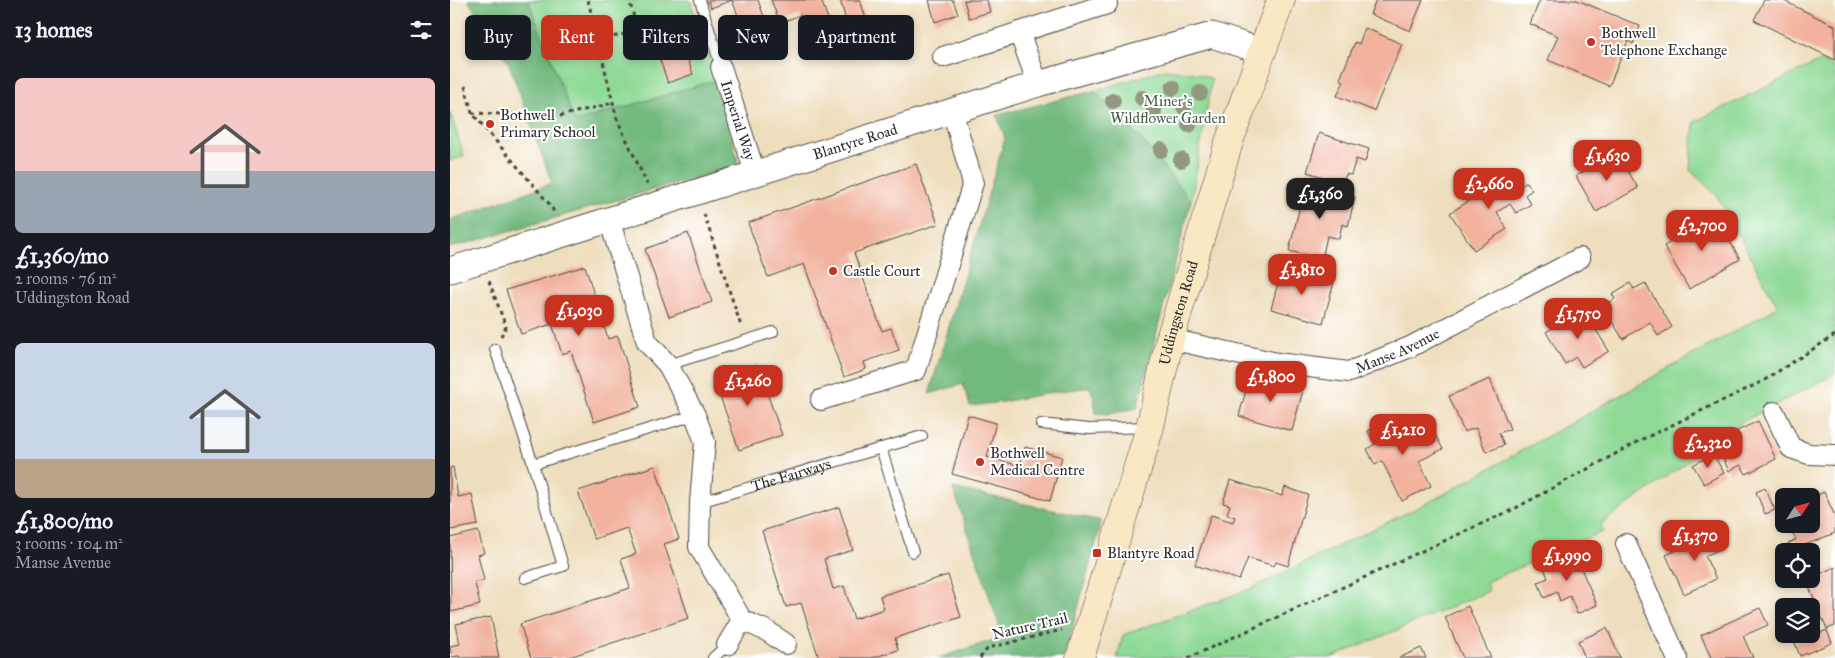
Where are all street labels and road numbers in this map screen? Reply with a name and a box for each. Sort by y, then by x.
street label: Imperial Way [717,78,760,163]
street label: Blantyre Road [811,120,900,164]
street label: Uddingston Road [1155,258,1202,367]
street label: Manse Avenue [1353,324,1442,377]
street label: The Fairways [749,455,833,495]
street label: Nature Trail [990,608,1070,643]

